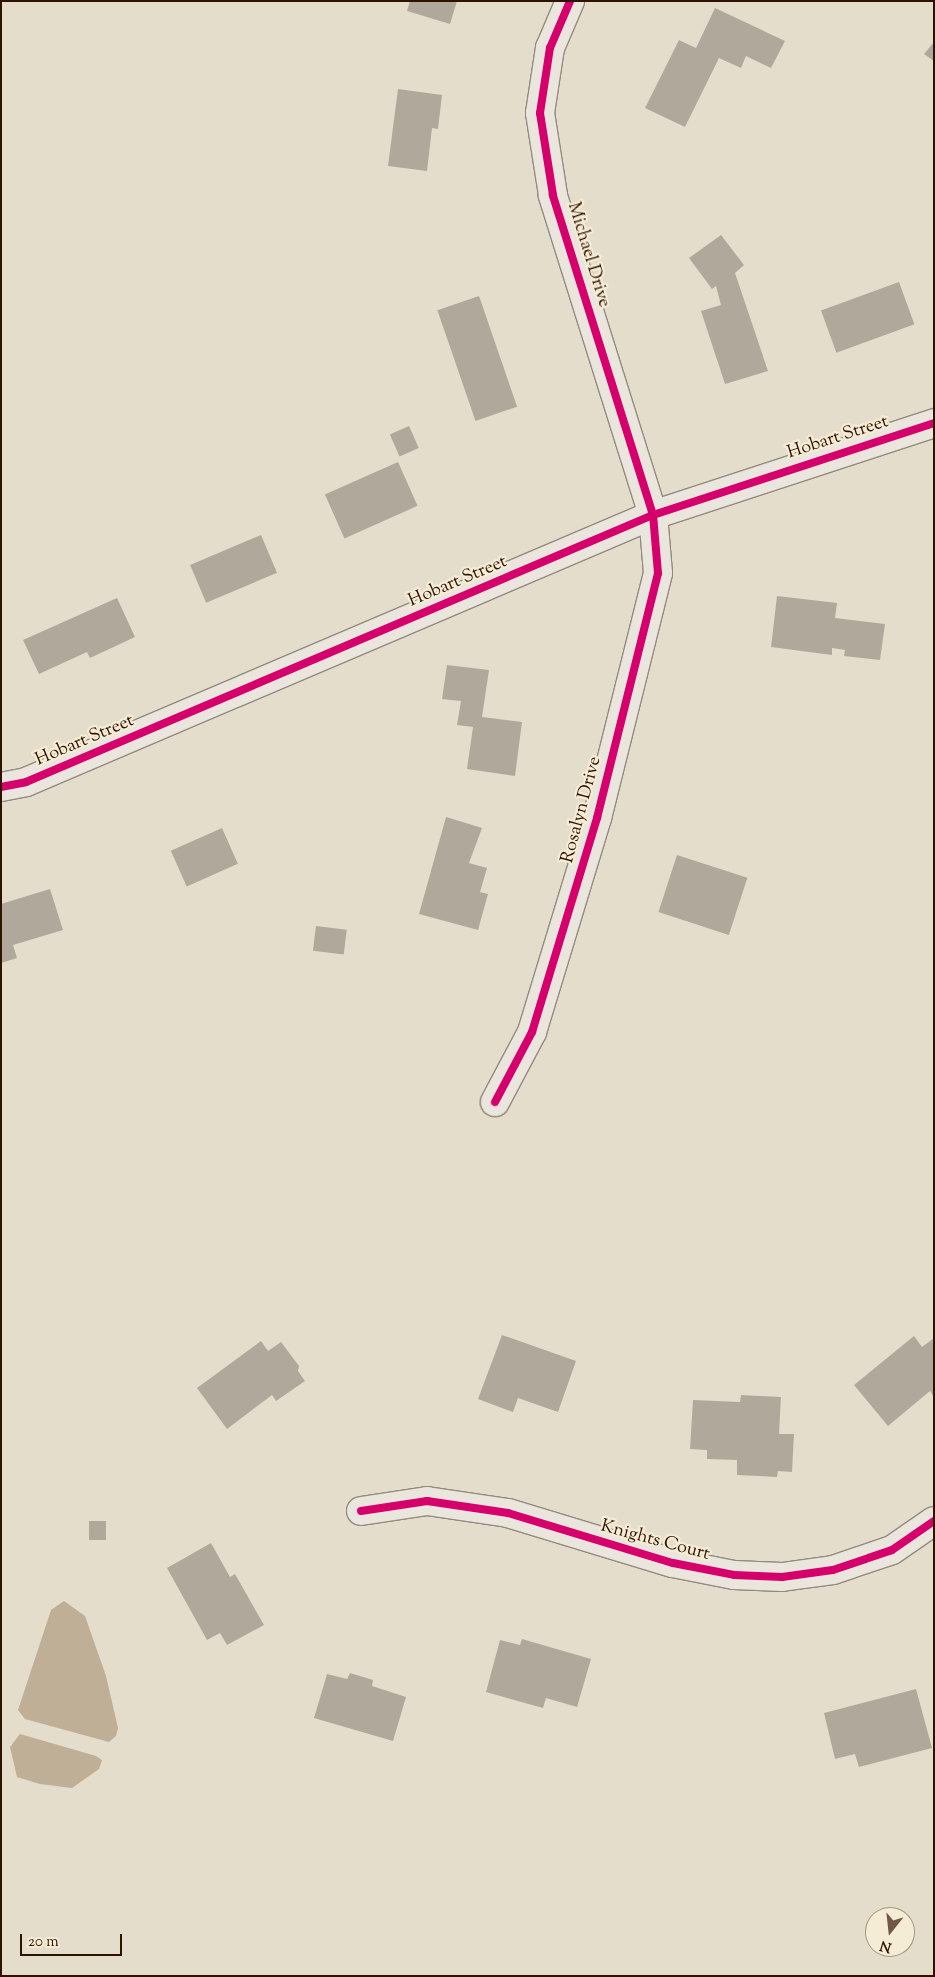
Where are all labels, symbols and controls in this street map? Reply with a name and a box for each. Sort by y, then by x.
street label: Michael Drive [562,200,614,310]
street label: Hobart Street [785,412,891,464]
street label: Hobart Street [405,552,511,612]
street label: Hobart Street [32,711,138,771]
street label: Rosalyn Drive [557,754,607,866]
street label: Knights Court [598,1516,712,1566]
north arrow [865,1907,915,1957]
scale bar [22,1924,125,1956]
text: 20 m [28,1932,59,1953]
text: N [878,1934,894,1957]

